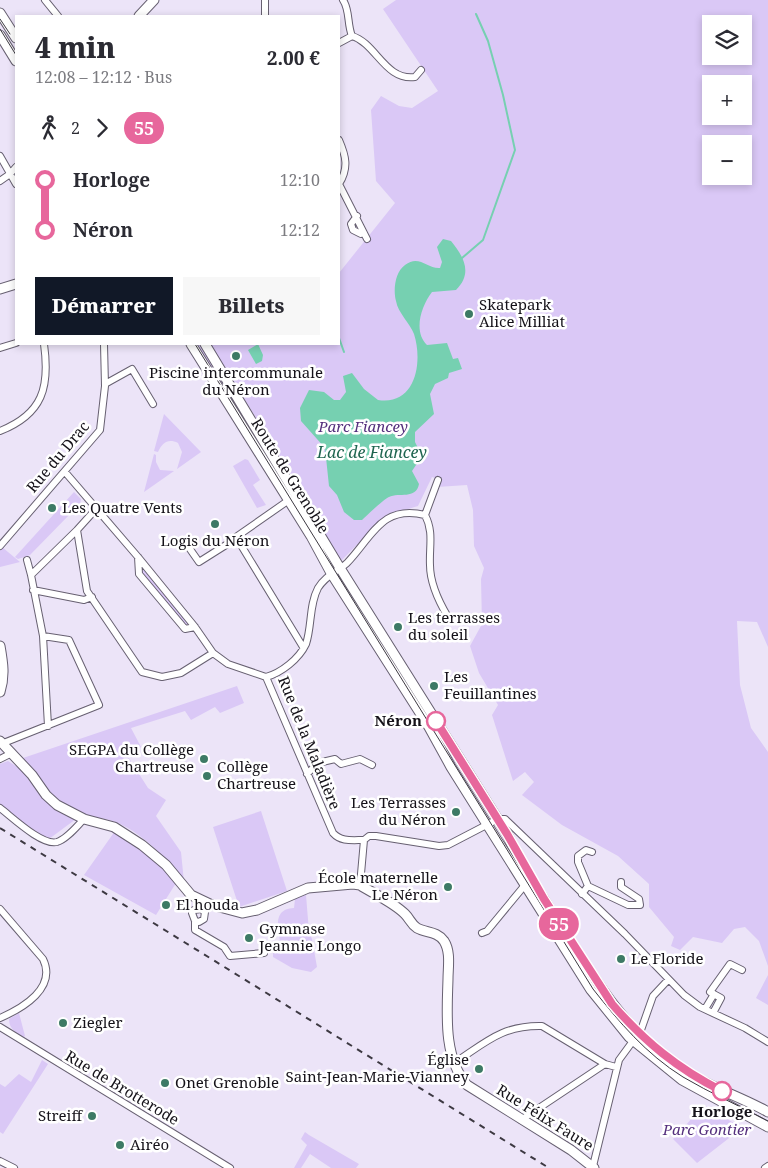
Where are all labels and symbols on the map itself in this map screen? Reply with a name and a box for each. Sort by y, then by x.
place label: Skatepark Alice Milliat [479,294,565,331]
marker: Skatepark Alice Milliat [463,308,475,320]
marker: Piscine intercommunale du Néron [230,350,242,362]
place label: Piscine intercommunale du Néron [149,362,323,399]
street label: Route de Grenoble [247,414,334,537]
street label: Rue du Drac [21,416,93,496]
park label: Parc Fiancey [317,416,408,436]
water label: Lac de Fiancey [316,441,427,463]
place label: Les Quatre Vents [62,497,183,517]
marker: Les Quatre Vents [46,502,58,514]
marker: Logis du Néron [209,518,221,530]
place label: Logis du Néron [160,530,270,550]
place label: Les terrasses du soleil [408,607,500,644]
marker: Les terrasses du soleil [392,621,404,633]
place label: Les Feuillantines [444,666,537,703]
street label: Rue de la Maladière [274,673,346,812]
marker: Les Feuillantines [428,680,440,692]
place label: Néron [375,710,422,730]
marker: Néron [426,711,446,731]
place label: SEGPA du Collège Chartreuse [69,739,194,776]
marker: SEGPA du Collège Chartreuse [198,753,210,765]
place label: Collège Chartreuse [217,756,296,793]
marker: Collège Chartreuse [201,770,213,782]
place label: Les Terrasses du Néron [351,792,446,829]
marker: Les Terrasses du Néron [450,806,462,818]
place label: École maternelle Le Néron [318,867,438,904]
marker: École maternelle Le Néron [442,881,454,893]
place label: El houda [176,894,239,914]
marker: El houda [160,899,172,911]
line badge: 55 [536,908,582,940]
place label: Gymnase Jeannie Longo [258,918,361,955]
marker: Gymnase Jeannie Longo [243,932,255,944]
place label: Le Floride [631,948,704,968]
marker: Le Floride [615,953,627,965]
place label: Ziegler [73,1012,123,1032]
marker: Ziegler [57,1017,69,1029]
street label: Rue de Brotterode [62,1045,183,1129]
place label: Église Saint-Jean-Marie-Vianney [286,1049,470,1086]
marker: Église Saint-Jean-Marie-Vianney [473,1063,485,1075]
place label: Onet Grenoble [175,1072,279,1092]
marker: Onet Grenoble [159,1077,171,1089]
street label: Rue Félix Faure [493,1079,598,1155]
marker: Horloge [712,1081,732,1101]
place label: Horloge [692,1101,752,1121]
place label: Streiff [38,1105,83,1125]
marker: Streiff [86,1110,98,1122]
park label: Parc Gontier [662,1119,752,1139]
place label: Airéo [130,1134,169,1154]
marker: Airéo [114,1139,126,1151]

